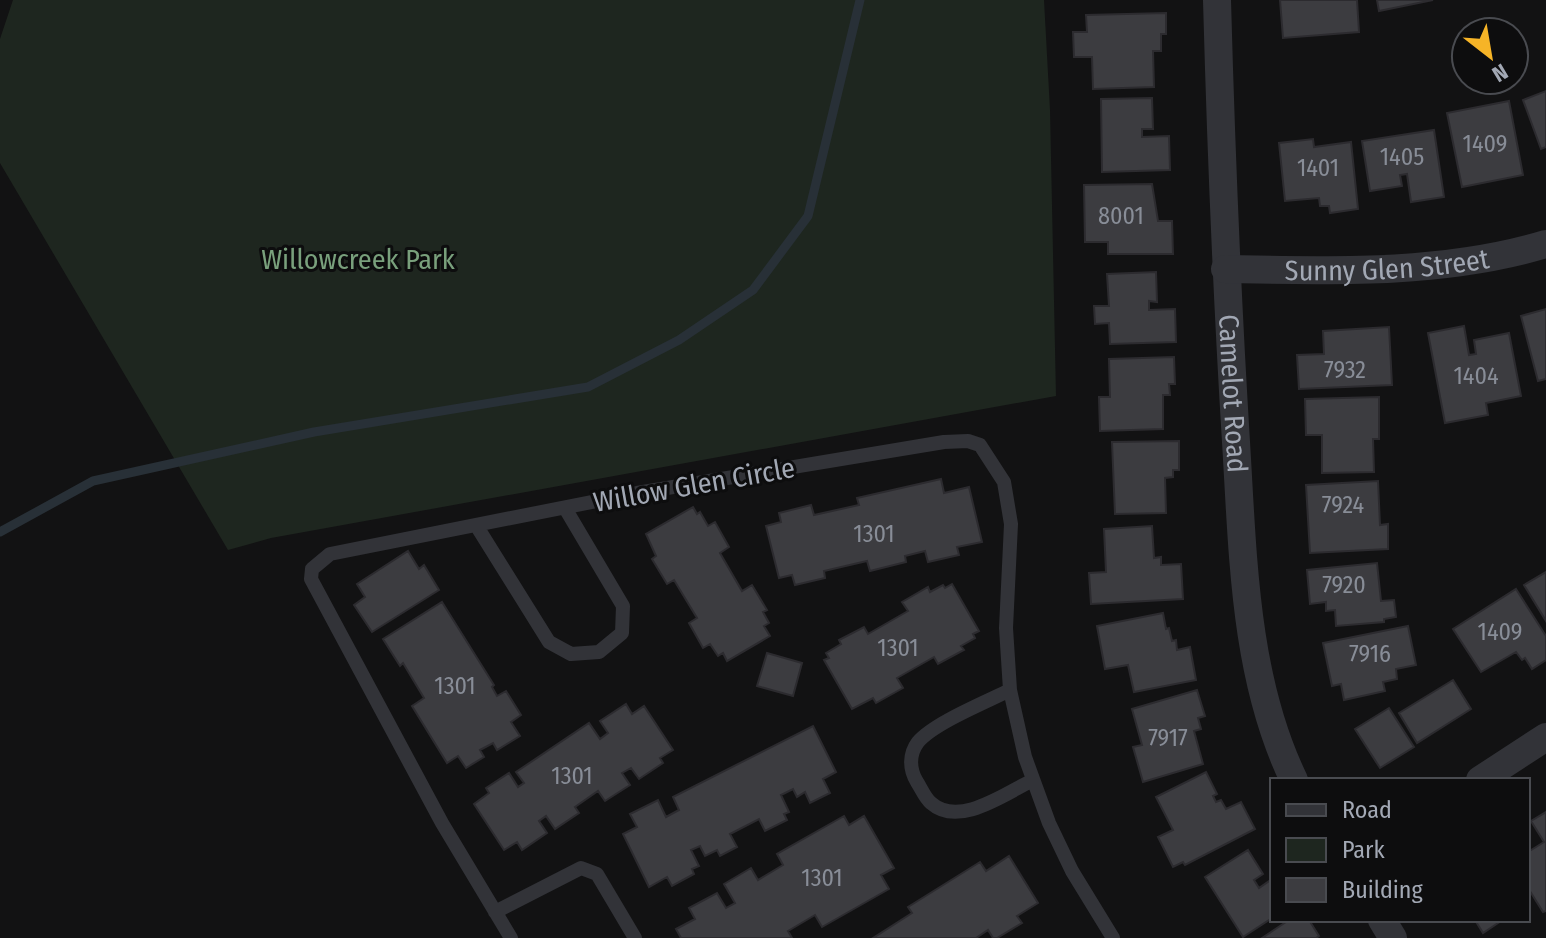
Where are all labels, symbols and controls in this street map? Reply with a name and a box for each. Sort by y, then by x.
north arrow [1450,16,1530,96]
text: N [1487,58,1513,88]
house number: 1409 [1463,130,1507,158]
house number: 1405 [1380,143,1424,171]
house number: 1401 [1297,154,1339,182]
house number: 8001 [1098,202,1144,230]
street label: Sunny Glen Street [1285,241,1492,287]
park label: Willowcreek Park [261,243,456,276]
street label: Camelot Road [1212,313,1254,474]
house number: 7932 [1324,356,1366,384]
house number: 1404 [1453,362,1499,390]
street label: Willow Glen Circle [591,451,797,519]
house number: 7924 [1322,491,1364,519]
house number: 1301 [853,520,895,548]
house number: 7920 [1322,571,1366,599]
house number: 1409 [1478,618,1522,646]
house number: 1301 [877,634,919,662]
house number: 7916 [1349,640,1391,668]
house number: 1301 [434,672,476,700]
house number: 7917 [1148,724,1188,752]
house number: 1301 [551,762,593,790]
legend [1270,778,1530,922]
text: Road [1342,796,1392,824]
text: Park [1342,836,1385,864]
house number: 1301 [801,864,843,892]
text: Building [1342,876,1424,904]

